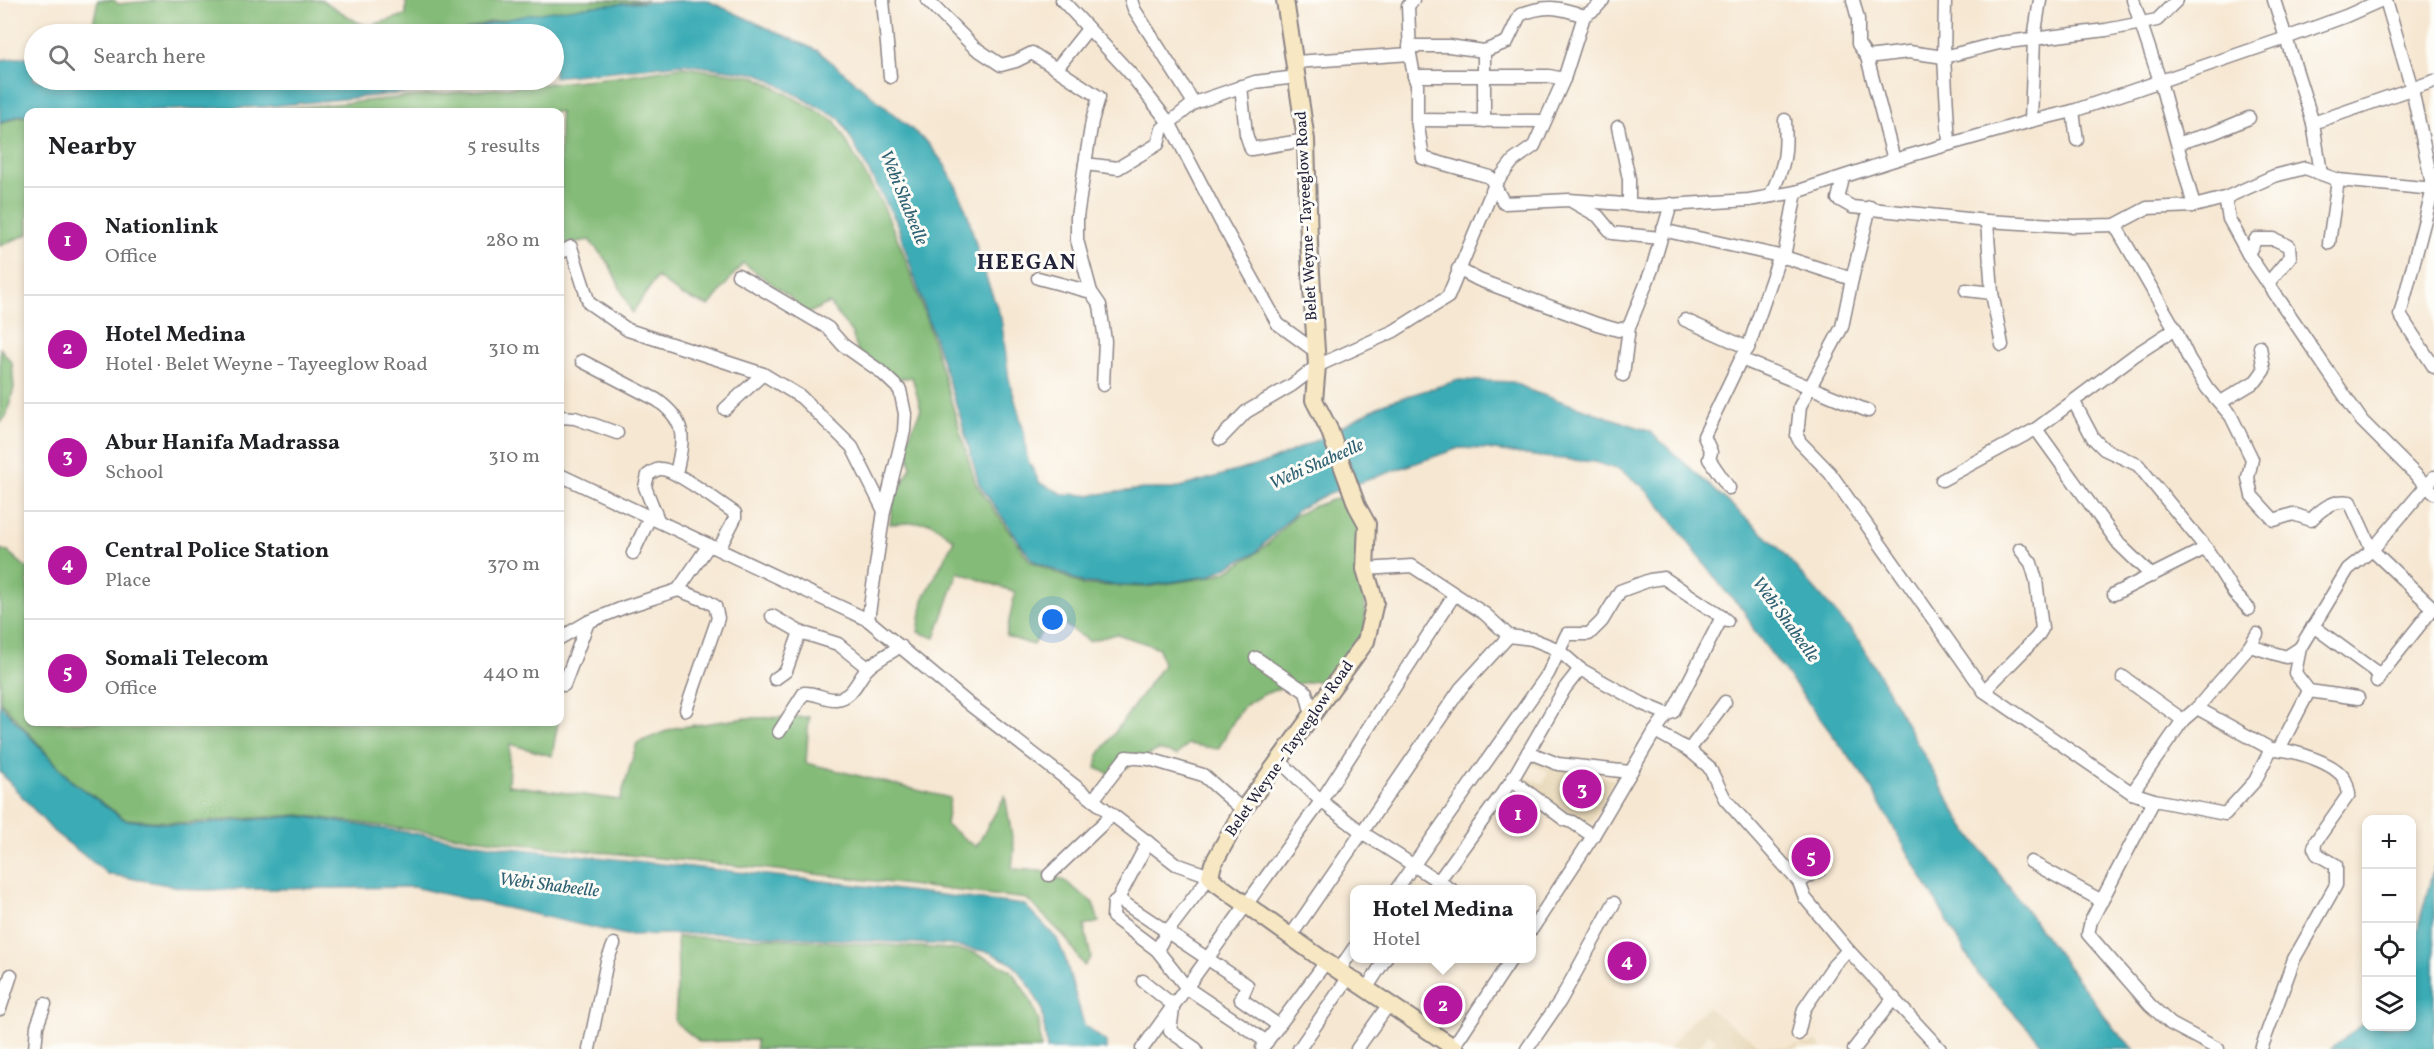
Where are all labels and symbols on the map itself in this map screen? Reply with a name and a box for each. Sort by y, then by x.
street label: Belet Weyne - Tayeeglow Road [1291,110,1323,322]
water label: Webi Shabeelle [873,147,934,250]
district label: HEEGAN [977,248,1077,279]
water label: Webi Shabeelle [1266,433,1369,497]
water label: Webi Shabeelle [1745,572,1825,668]
your location [1038,605,1067,634]
street label: Belet Weyne - Tayeeglow Road [1221,657,1359,841]
pin: 3 [1562,766,1602,812]
pin: 1 [1498,792,1538,836]
pin: 5 [1792,834,1830,880]
water label: Webi Shabeelle [497,867,601,905]
pin: 4 [1608,938,1646,984]
pin: 2 [1424,982,1462,1028]

